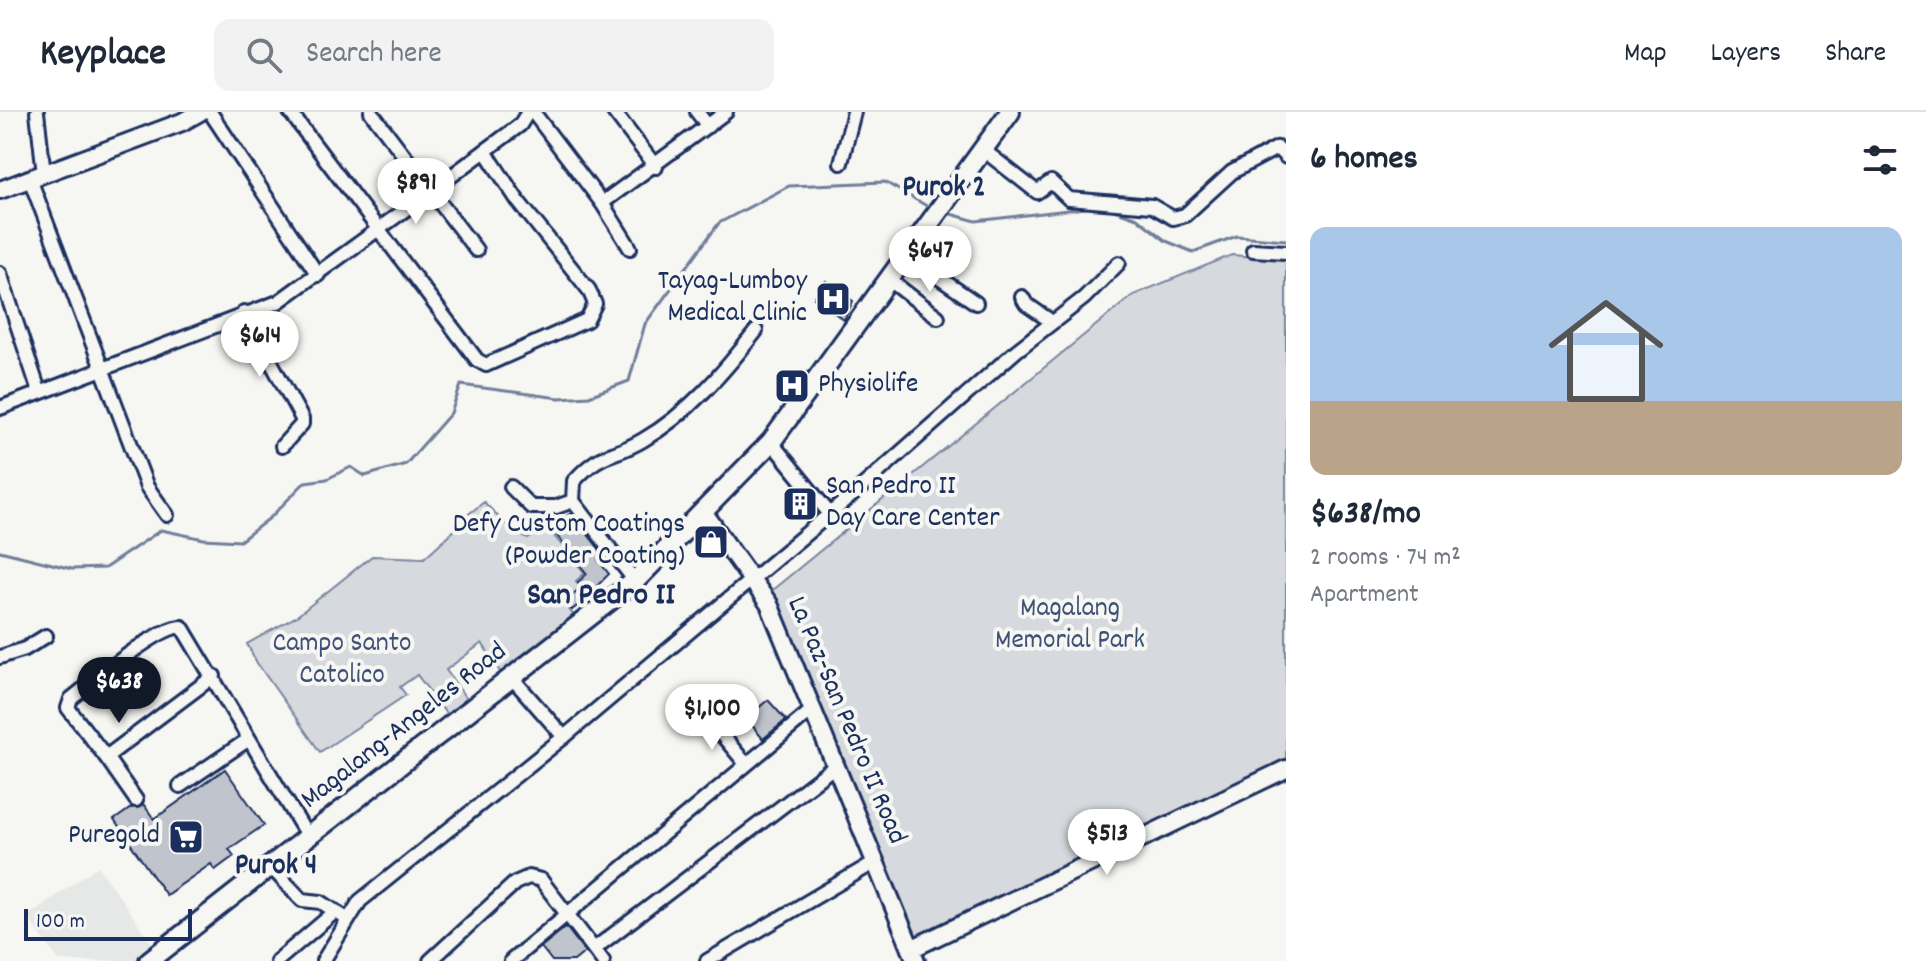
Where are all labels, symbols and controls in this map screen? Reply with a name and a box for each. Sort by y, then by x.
search box [214,19,774,91]
text: Keyplace [40,28,166,83]
icon: search [242,33,286,77]
text: Search here [306,34,442,77]
text: Map [1624,35,1667,75]
text: Layers [1711,35,1781,75]
text: Share [1825,35,1886,75]
text: 6 homes [1310,136,1418,185]
icon: filters [1858,138,1902,182]
pin: $891 [369,158,463,226]
text: $891 [395,165,437,202]
district label: Purok 2 [902,168,986,211]
pin: $647 [883,226,977,294]
text: $647 [907,233,953,270]
place label: Tayag-Lumboy Medical Clinic [658,263,808,335]
icon: home [1534,279,1678,423]
hospital icon: Tayag-Lumboy Medical Clinic [814,280,852,318]
pin: $614 [213,311,307,379]
text: $614 [239,318,281,355]
place label: Physiolife [818,366,918,406]
hospital icon: Physiolife [773,367,811,405]
place label: San Pedro II Day Care Center [826,468,1000,540]
building icon: San Pedro II Day Care Center [781,485,819,523]
text: $638/mo [1310,491,1421,540]
place label: Defy Custom Coatings (Powder Coating) [453,506,685,578]
shop icon: Defy Custom Coatings (Powder Coating) [692,523,730,561]
text: 2 rooms · 74 m² [1310,540,1461,577]
district label: San Pedro II [527,574,675,620]
text: Apartment [1310,577,1419,614]
park label: Magalang Memorial Park [995,590,1145,662]
street label: La Paz-San Pedro II Road [775,591,915,851]
park label: Campo Santo Catolico [272,625,412,697]
street label: Magalang-Angeles Road [293,634,517,820]
pin: $638 [72,657,166,725]
text: $638 [95,664,143,701]
pin: $1,100 [647,684,777,752]
text: $1,100 [683,691,741,728]
pin: $513 [1060,809,1154,877]
text: $513 [1086,816,1128,853]
place label: Puregold [68,817,160,857]
supermarket icon: Puregold [167,818,205,856]
district label: Purok 4 [235,846,317,889]
scale bar [24,905,192,941]
text: 100 m [36,907,85,938]

